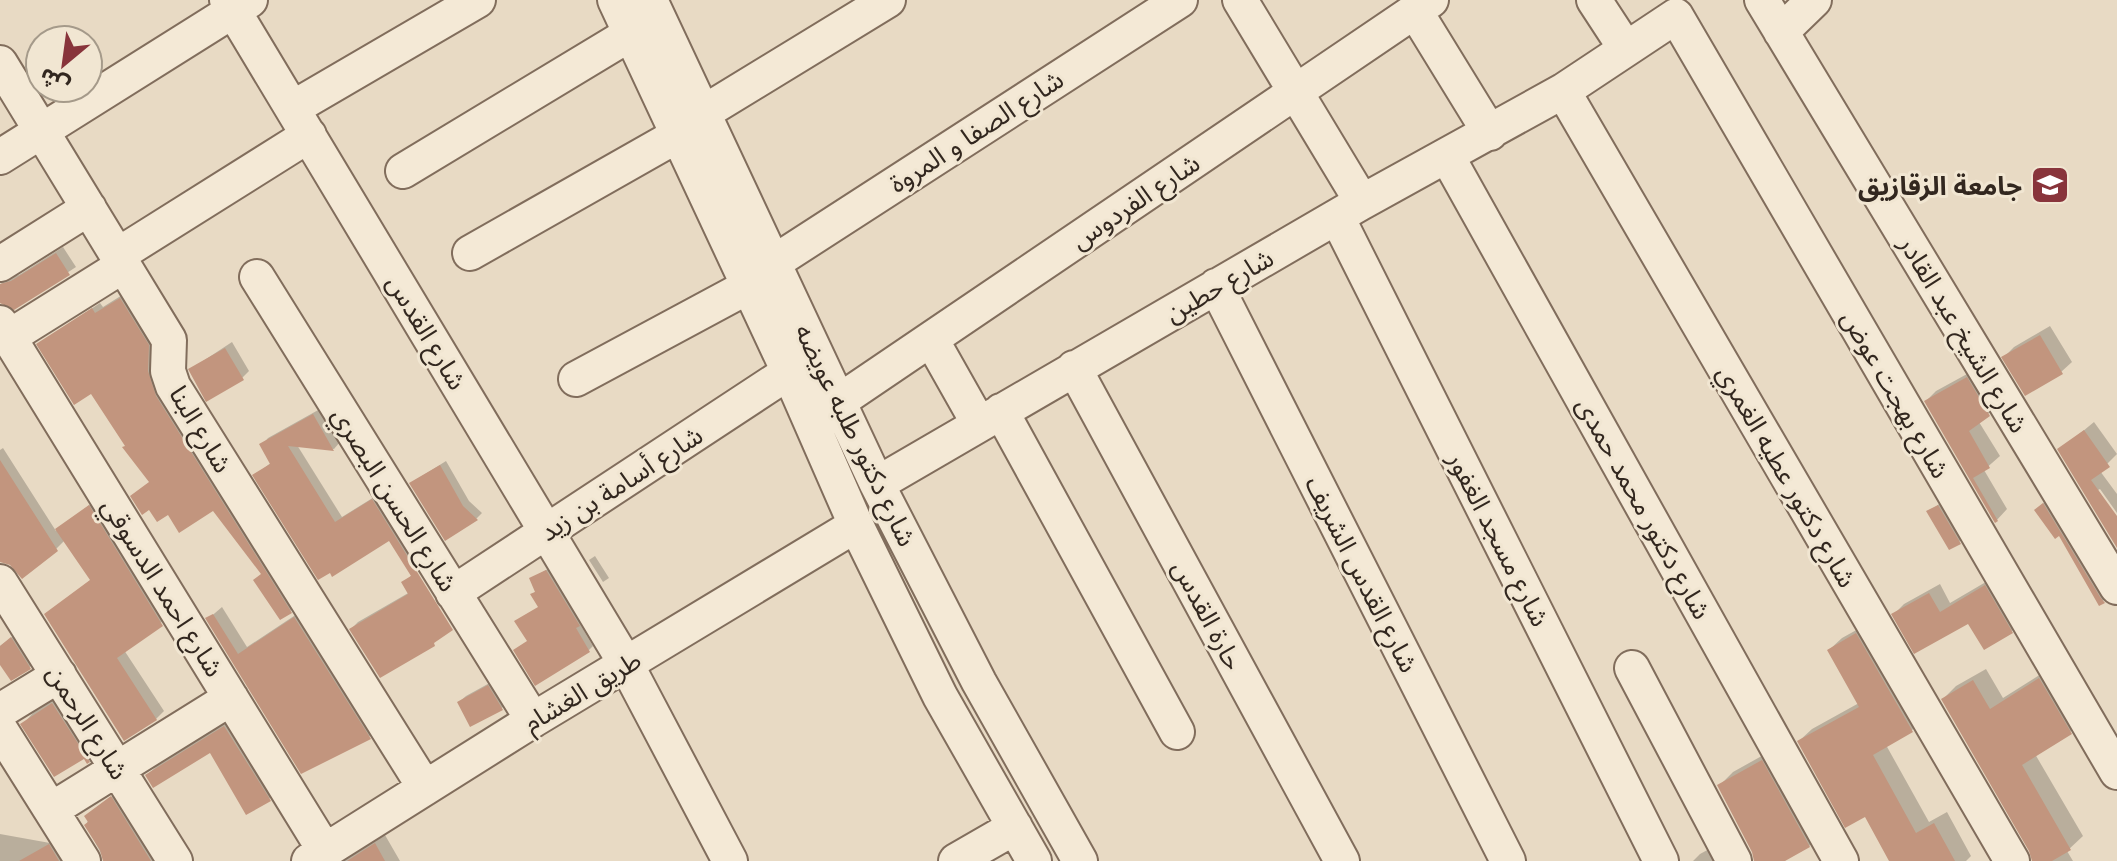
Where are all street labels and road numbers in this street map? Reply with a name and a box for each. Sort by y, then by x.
street label: شارع الصفا و المروة [883,62,1071,202]
street label: شارع الفردوس [1064,146,1207,259]
street label: شارع الشيخ عبد القادر [1888,229,2036,441]
street label: شارع حطين [1159,241,1281,332]
street label: شارع القدس [377,268,474,397]
street label: شارع بهجت عوض [1832,304,1957,486]
street label: شارع دكتور طلبه عويضه [785,318,924,553]
street label: شارع دكتور عطيه الغمري [1706,359,1864,595]
street label: شارع البنا [160,379,240,480]
street label: شارع دكتور محمد حمدى [1567,391,1719,626]
street label: شارع الحسن البصري [322,401,465,600]
street label: شارع أسامة بن زيد [533,418,710,551]
street label: شارع مسجد الغفور [1438,445,1557,633]
street label: شارع القدس الشريف [1296,470,1426,679]
street label: شارع احمد الدسوقي [91,491,231,685]
street label: حارة القدس [1165,554,1251,676]
street label: طريق الغشام [517,643,649,742]
street label: شارع الرحمن [37,659,136,787]

